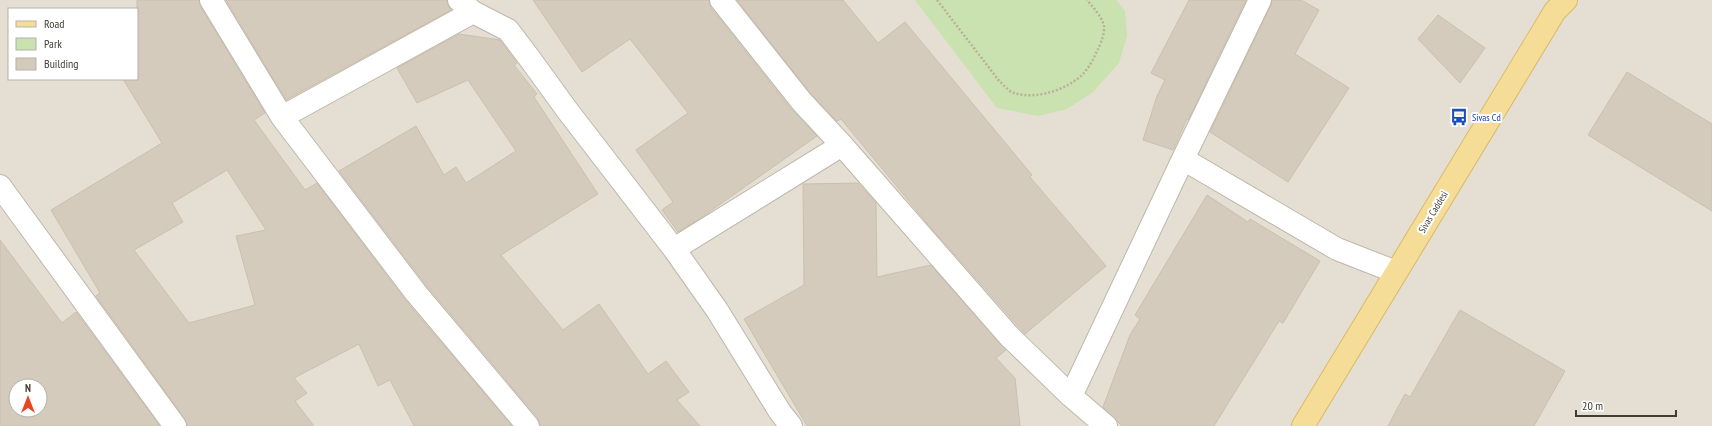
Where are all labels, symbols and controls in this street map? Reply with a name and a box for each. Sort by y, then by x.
legend [8,8,138,80]
text: Road [44,16,64,31]
text: Park [44,36,62,51]
text: Building [44,56,79,71]
bus stop icon: Sivas Cd [1449,107,1469,127]
place label: Sivas Cd [1472,111,1501,124]
street label: Sivas Caddesi [1415,189,1451,235]
north arrow [8,378,48,418]
text: N [25,381,31,395]
scale bar [1576,392,1676,418]
text: 20 m [1582,398,1603,413]

